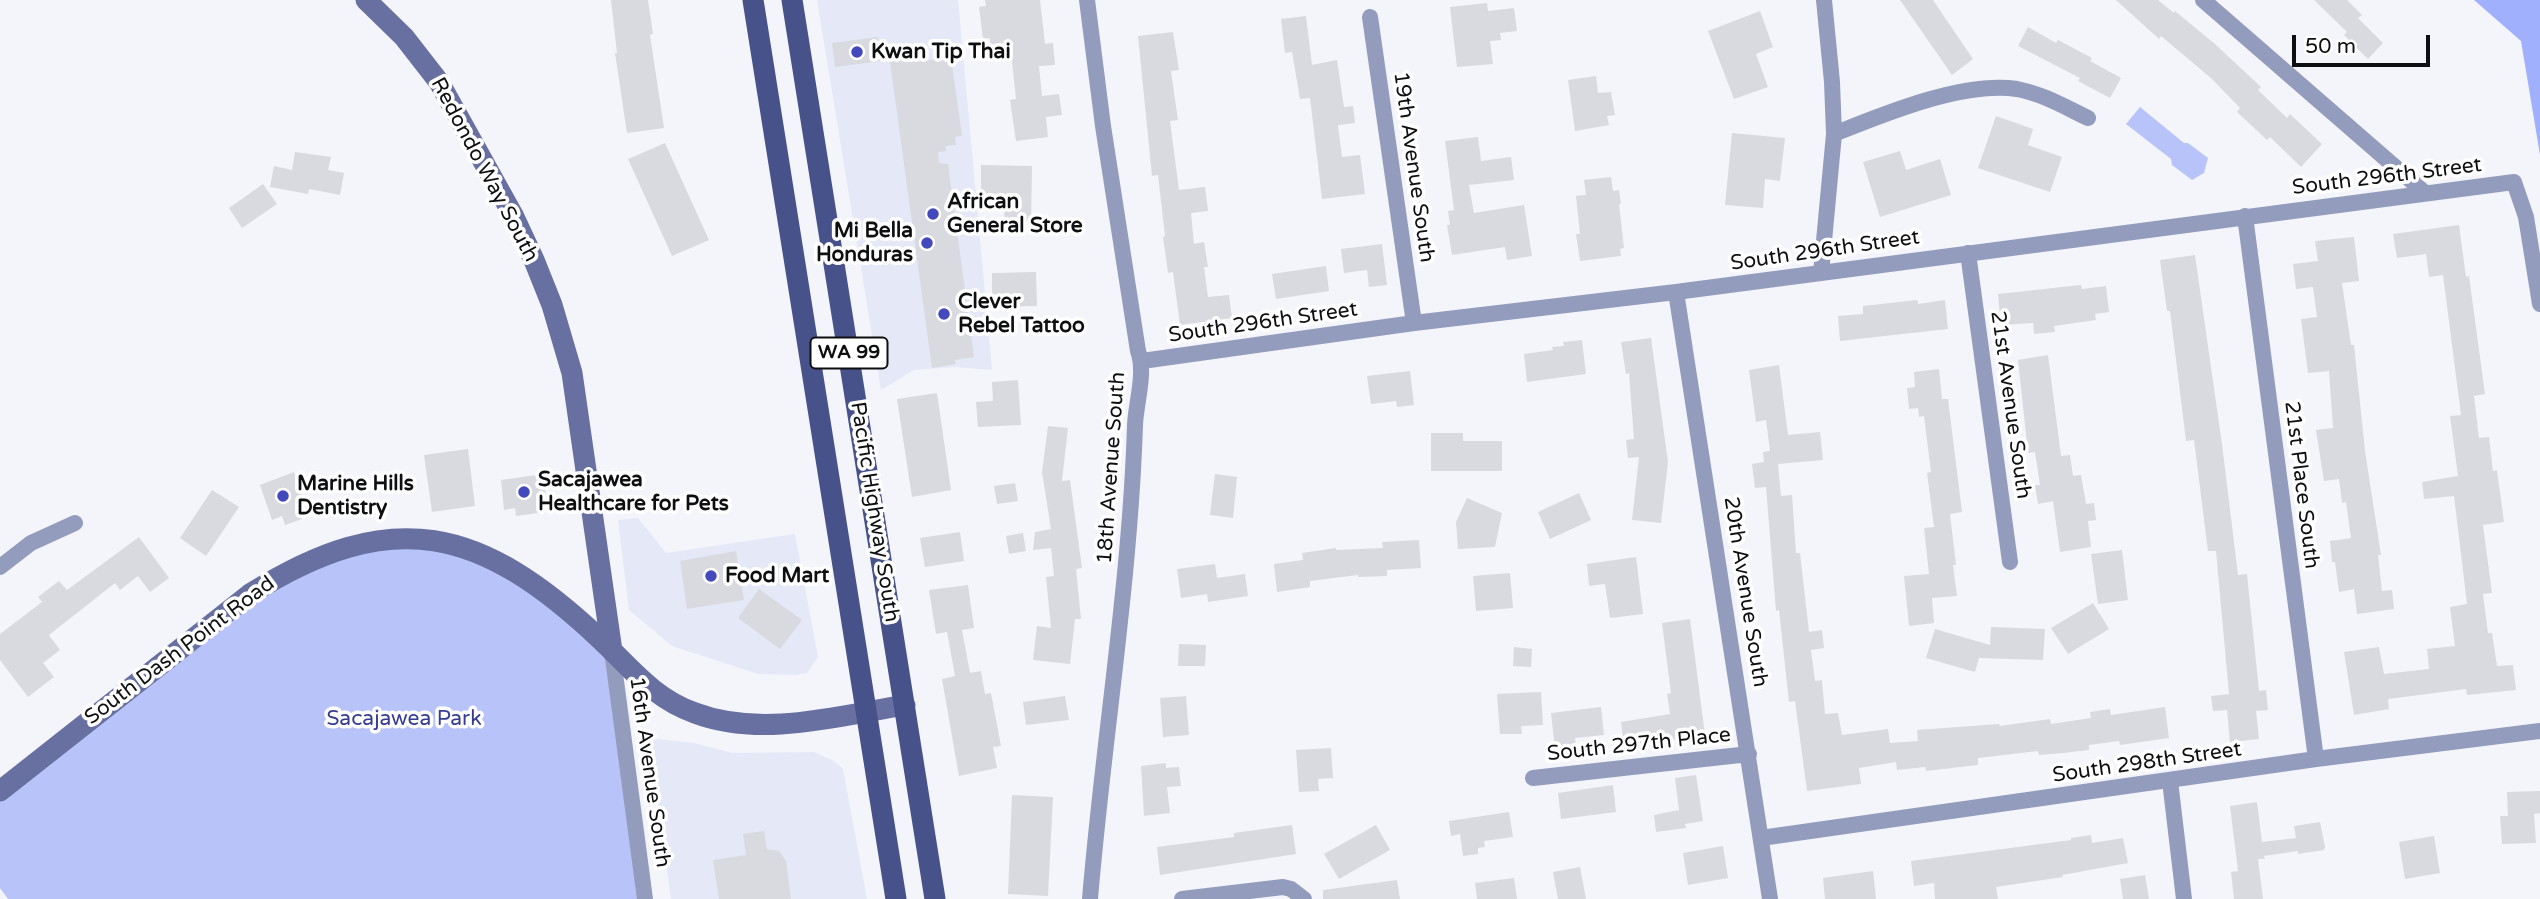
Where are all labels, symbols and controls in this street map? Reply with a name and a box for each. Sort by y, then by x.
scale bar [2295,21,2433,65]
text: 50 m [2305,34,2356,59]
place label: Kwan Tip Thai [871,39,1011,65]
marker: Kwan Tip Thai [849,44,865,60]
street label: 19th Avenue South [1387,70,1439,264]
street label: Redondo Way South [425,74,543,266]
street label: South 296th Street [2291,153,2483,201]
place label: African General Store [947,189,1083,239]
marker: African General Store [925,206,941,222]
place label: Mi Bella Honduras [816,218,913,268]
street label: South 296th Street [1729,225,1921,277]
marker: Mi Bella Honduras [919,235,935,251]
place label: Clever Rebel Tattoo [958,289,1085,339]
street label: South 296th Street [1167,297,1359,349]
marker: Clever Rebel Tattoo [936,306,952,322]
street label: 21st Avenue South [1984,309,2036,501]
road number: WA 99 [810,338,888,368]
street label: 18th Avenue South [1093,371,1131,565]
street label: Pacific Highway South [844,400,904,624]
street label: 21st Place South [2278,400,2324,570]
place label: Sacajawea Healthcare for Pets [538,467,729,517]
place label: Marine Hills Dentistry [297,471,414,521]
marker: Sacajawea Healthcare for Pets [516,484,532,500]
marker: Marine Hills Dentistry [275,488,291,504]
street label: 20th Avenue South [1717,495,1773,689]
place label: Food Mart [725,563,829,589]
marker: Food Mart [703,568,719,584]
street label: South Dash Point Road [80,571,280,731]
street label: 16th Avenue South [623,675,675,869]
park label: Sacajawea Park [326,706,482,732]
street label: South 297th Place [1546,723,1732,767]
street label: South 298th Street [2051,737,2243,789]

